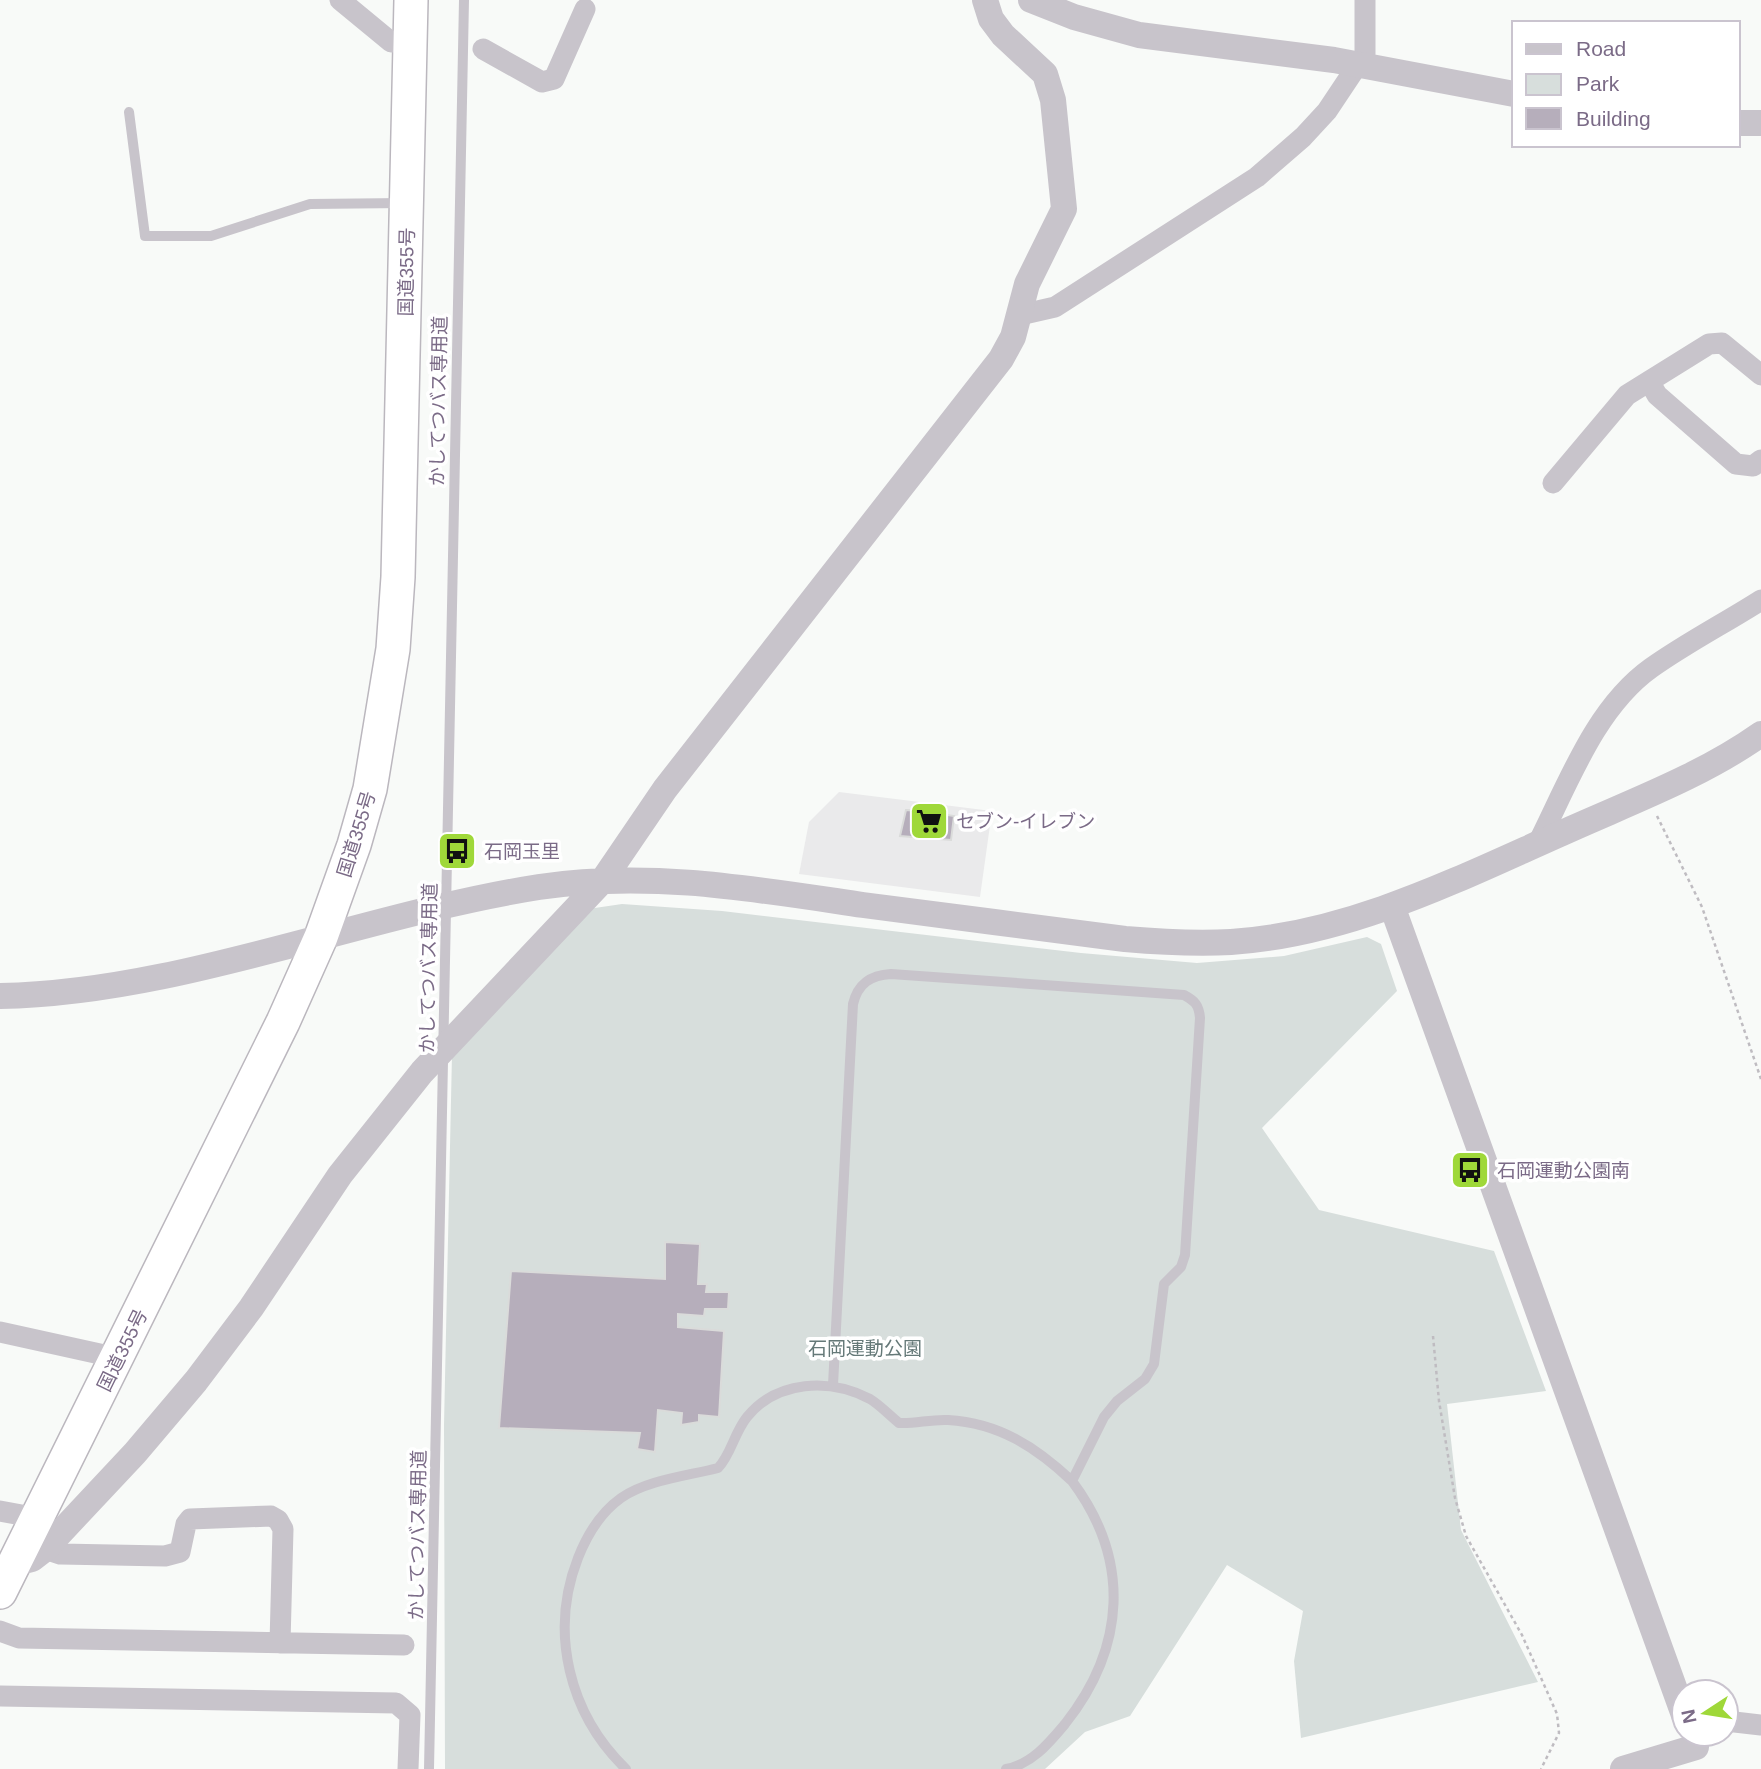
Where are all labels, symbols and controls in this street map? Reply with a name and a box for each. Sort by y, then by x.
legend [1512,21,1740,147]
text: Road [1576,37,1626,60]
text: Park [1576,72,1620,95]
text: Building [1576,107,1651,130]
street label: 国道355号 [395,227,418,317]
street label: かしてつバス専用道 [427,316,450,486]
street label: 国道355号 [333,789,379,880]
supermarket icon: セブン-イレブン [908,800,950,842]
place label: セブン-イレブン [956,811,1095,832]
bus stop icon: 石岡玉里 [436,830,478,872]
place label: 石岡玉里 [484,841,560,862]
street label: かしてつバス専用道 [417,883,440,1053]
bus stop icon: 石岡運動公園南 [1449,1149,1491,1191]
place label: 石岡運動公園南 [1497,1160,1630,1181]
street label: 国道355号 [94,1306,151,1395]
park label: 石岡運動公園 [808,1338,922,1359]
street label: かしてつバス専用道 [406,1450,429,1620]
north arrow [1670,1678,1740,1748]
text: N [1677,1708,1701,1725]

